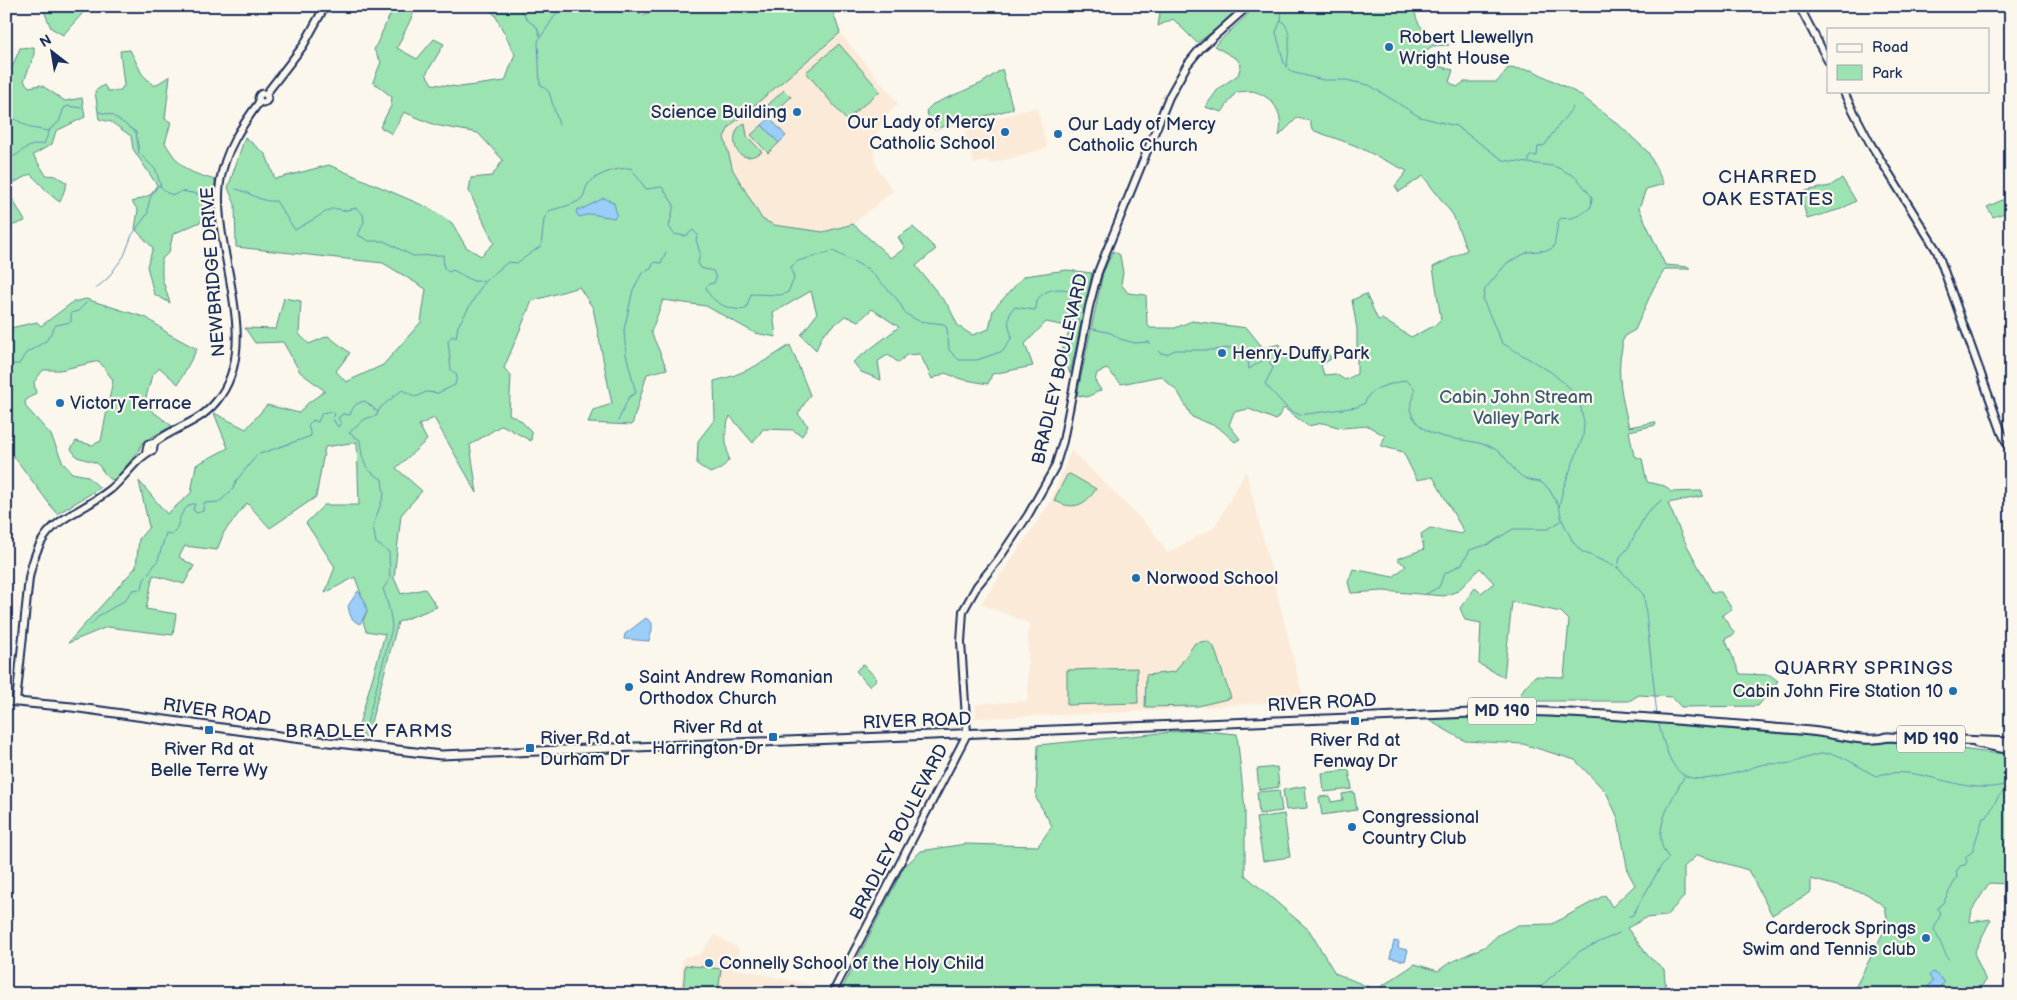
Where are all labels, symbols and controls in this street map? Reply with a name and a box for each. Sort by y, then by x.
place label: Robert Llewellyn Wright House [1399,27,1534,69]
north arrow [28,28,78,78]
legend [1827,28,1990,92]
text: N [37,31,54,51]
text: Road [1872,38,1908,57]
marker: Robert Llewellyn Wright House [1383,41,1395,53]
text: Park [1872,64,1903,83]
place label: Science Building [651,102,787,123]
marker: Science Building [791,106,803,118]
place label: Our Lady of Mercy Catholic School [847,112,996,154]
place label: Our Lady of Mercy Catholic Church [1068,114,1217,156]
marker: Our Lady of Mercy Catholic School [999,126,1011,138]
marker: Our Lady of Mercy Catholic Church [1052,128,1064,140]
district label: CHARRED OAK ESTATES [1702,166,1834,211]
street label: NEWBRIDGE DRIVE [197,186,229,358]
street label: BRADLEY BOULEVARD [1028,272,1092,466]
place label: Henry-Duffy Park [1232,343,1369,364]
marker: Henry-Duffy Park [1216,347,1228,359]
park label: Cabin John Stream Valley Park [1439,387,1593,429]
place label: Victory Terrace [70,393,192,414]
marker: Victory Terrace [54,397,66,409]
place label: Norwood School [1146,568,1278,589]
marker: Norwood School [1130,572,1142,584]
district label: QUARRY SPRINGS [1774,657,1954,680]
place label: Saint Andrew Romanian Orthodox Church [639,667,833,709]
marker: Saint Andrew Romanian Orthodox Church [623,681,635,693]
place label: Cabin John Fire Station 10 [1733,681,1943,702]
marker: Cabin John Fire Station 10 [1947,685,1959,697]
street label: RIVER ROAD [1267,690,1377,716]
street label: RIVER ROAD [162,694,272,730]
road number: MD 190 [1468,698,1536,724]
street label: RIVER ROAD [862,709,972,733]
marker: River Rd at Fenway Dr [1349,715,1361,727]
place label: River Rd at Harrington Dr [652,717,763,759]
district label: BRADLEY FARMS [285,720,453,743]
marker: River Rd at Belle Terre Wy [203,724,215,736]
road number: MD 190 [1897,726,1965,752]
place label: River Rd at Durham Dr [540,728,631,770]
place label: River Rd at Fenway Dr [1310,730,1401,772]
marker: River Rd at Harrington Dr [767,731,779,743]
place label: River Rd at Belle Terre Wy [150,739,269,781]
street label: BRADLEY BOULEVARD [845,740,953,924]
marker: River Rd at Durham Dr [524,742,536,754]
place label: Congressional Country Club [1362,807,1479,849]
marker: Congressional Country Club [1346,821,1358,833]
place label: Carderock Springs Swim and Tennis club [1742,918,1916,960]
marker: Carderock Springs Swim and Tennis club [1920,932,1932,944]
place label: Connelly School of the Holy Child [719,953,984,974]
marker: Connelly School of the Holy Child [703,957,715,969]

